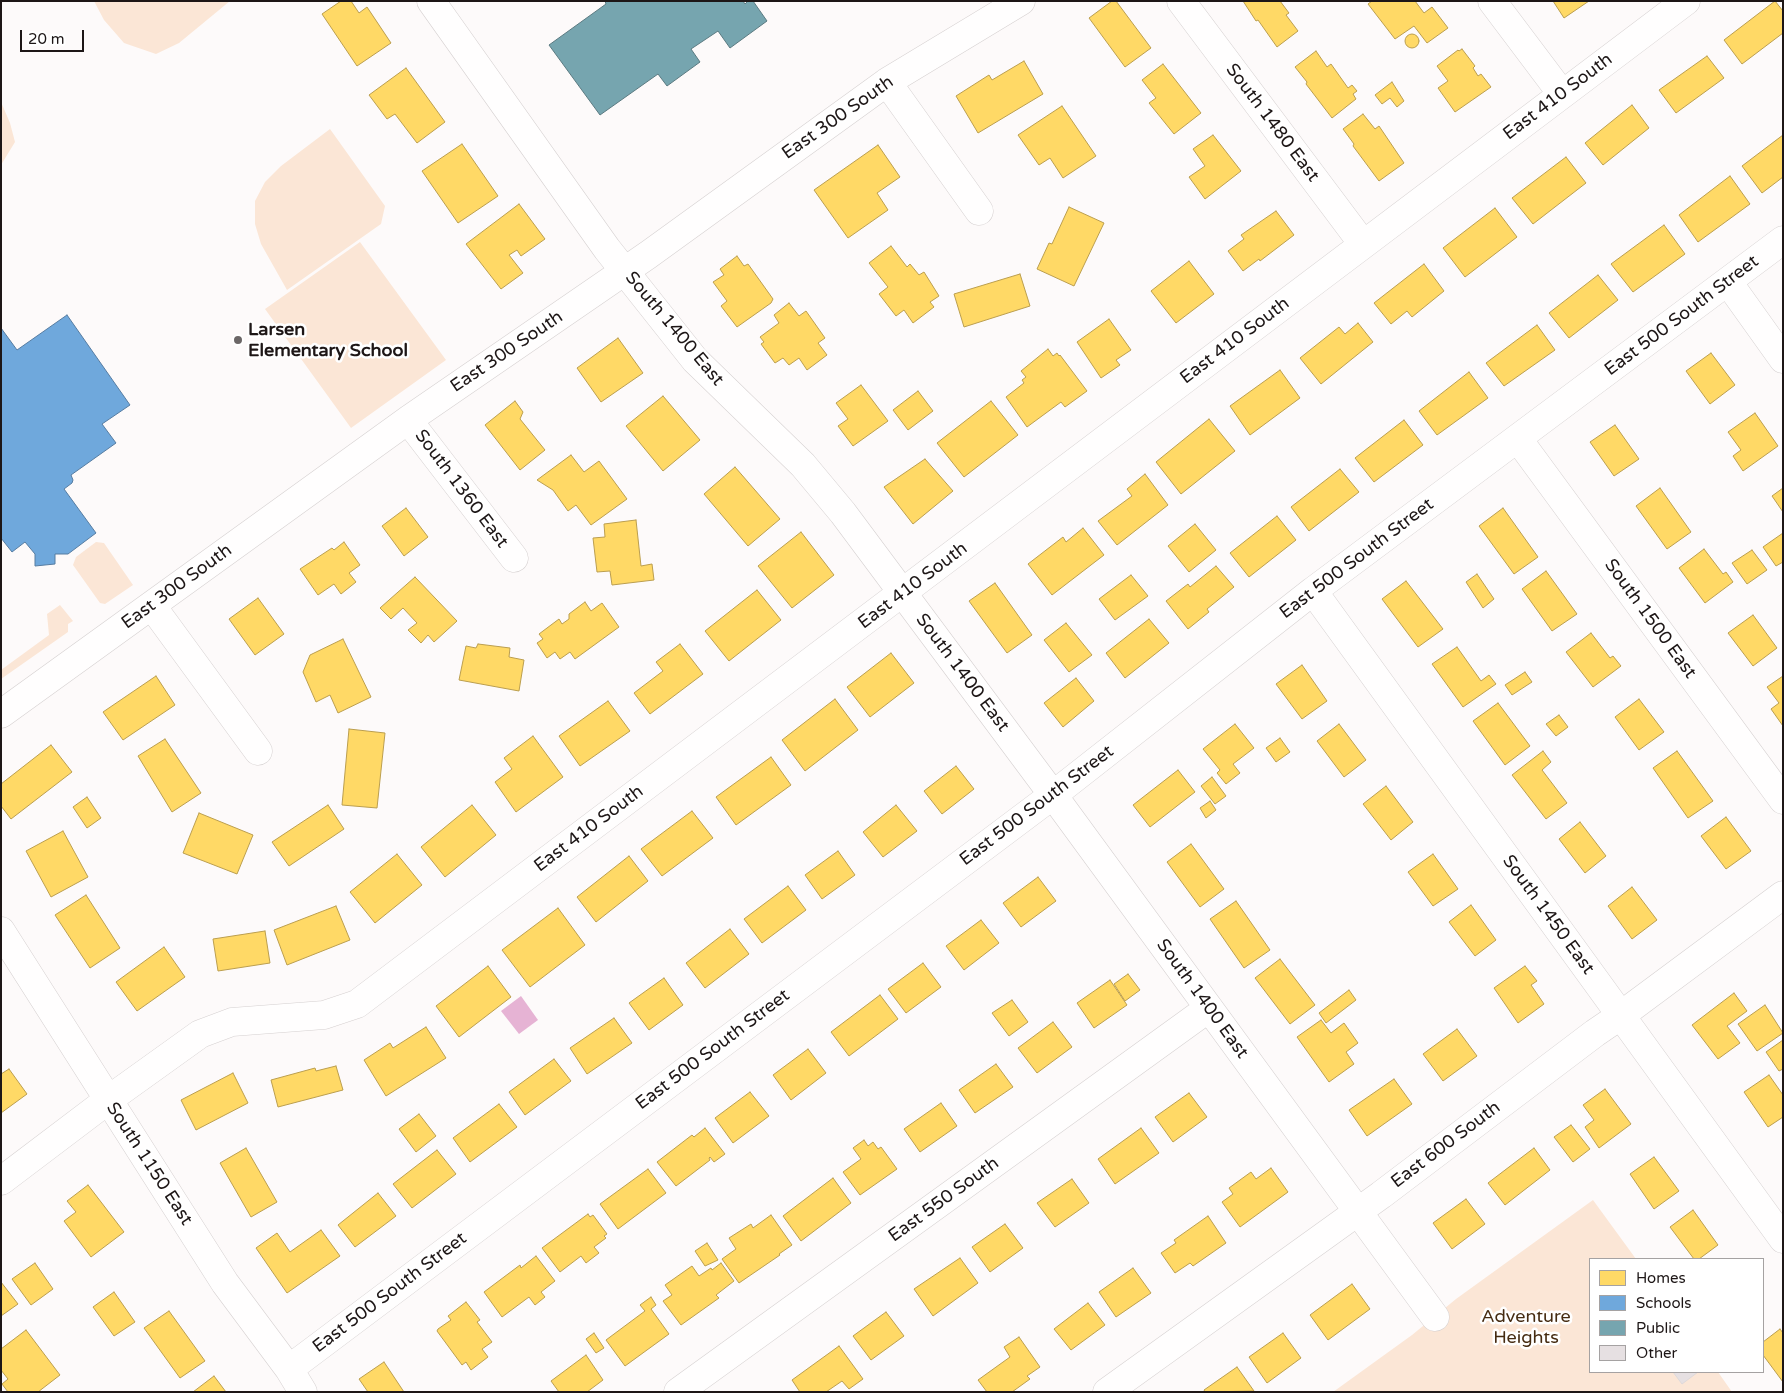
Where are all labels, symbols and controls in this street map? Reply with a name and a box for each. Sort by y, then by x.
scale bar [22,20,86,52]
text: 20 m [28,30,65,48]
street label: East 410 South [1499,49,1617,145]
street label: South 1480 East [1221,60,1323,186]
street label: East 300 South [778,72,898,164]
street label: East 500 South Street [1601,251,1763,381]
street label: South 1400 East [620,268,728,390]
street label: East 410 South [1176,293,1294,389]
street label: East 300 South [447,306,567,398]
place label: Larsen Elementary School [248,319,408,362]
marker: Larsen Elementary School [232,334,244,346]
street label: South 1360 East [410,426,512,552]
street label: East 500 South Street [1276,494,1438,624]
street label: East 410 South [854,538,972,634]
street label: East 300 South [118,540,236,634]
street label: South 1500 East [1599,555,1701,683]
street label: South 1400 East [911,610,1013,736]
street label: East 500 South Street [956,741,1118,871]
street label: East 410 South [530,781,648,877]
street label: South 1450 East [1497,851,1599,979]
street label: South 1400 East [1151,935,1253,1063]
street label: East 500 South Street [632,985,794,1115]
street label: East 600 South [1387,1097,1505,1193]
street label: South 1150 East [101,1098,197,1230]
street label: East 550 South [885,1153,1003,1247]
street label: East 500 South Street [309,1228,471,1358]
legend [1589,1258,1764,1373]
text: Homes [1636,1269,1686,1287]
text: Schools [1636,1294,1692,1312]
park label: Adventure Heights [1481,1306,1571,1348]
text: Public [1636,1319,1680,1337]
text: Other [1636,1344,1677,1362]

